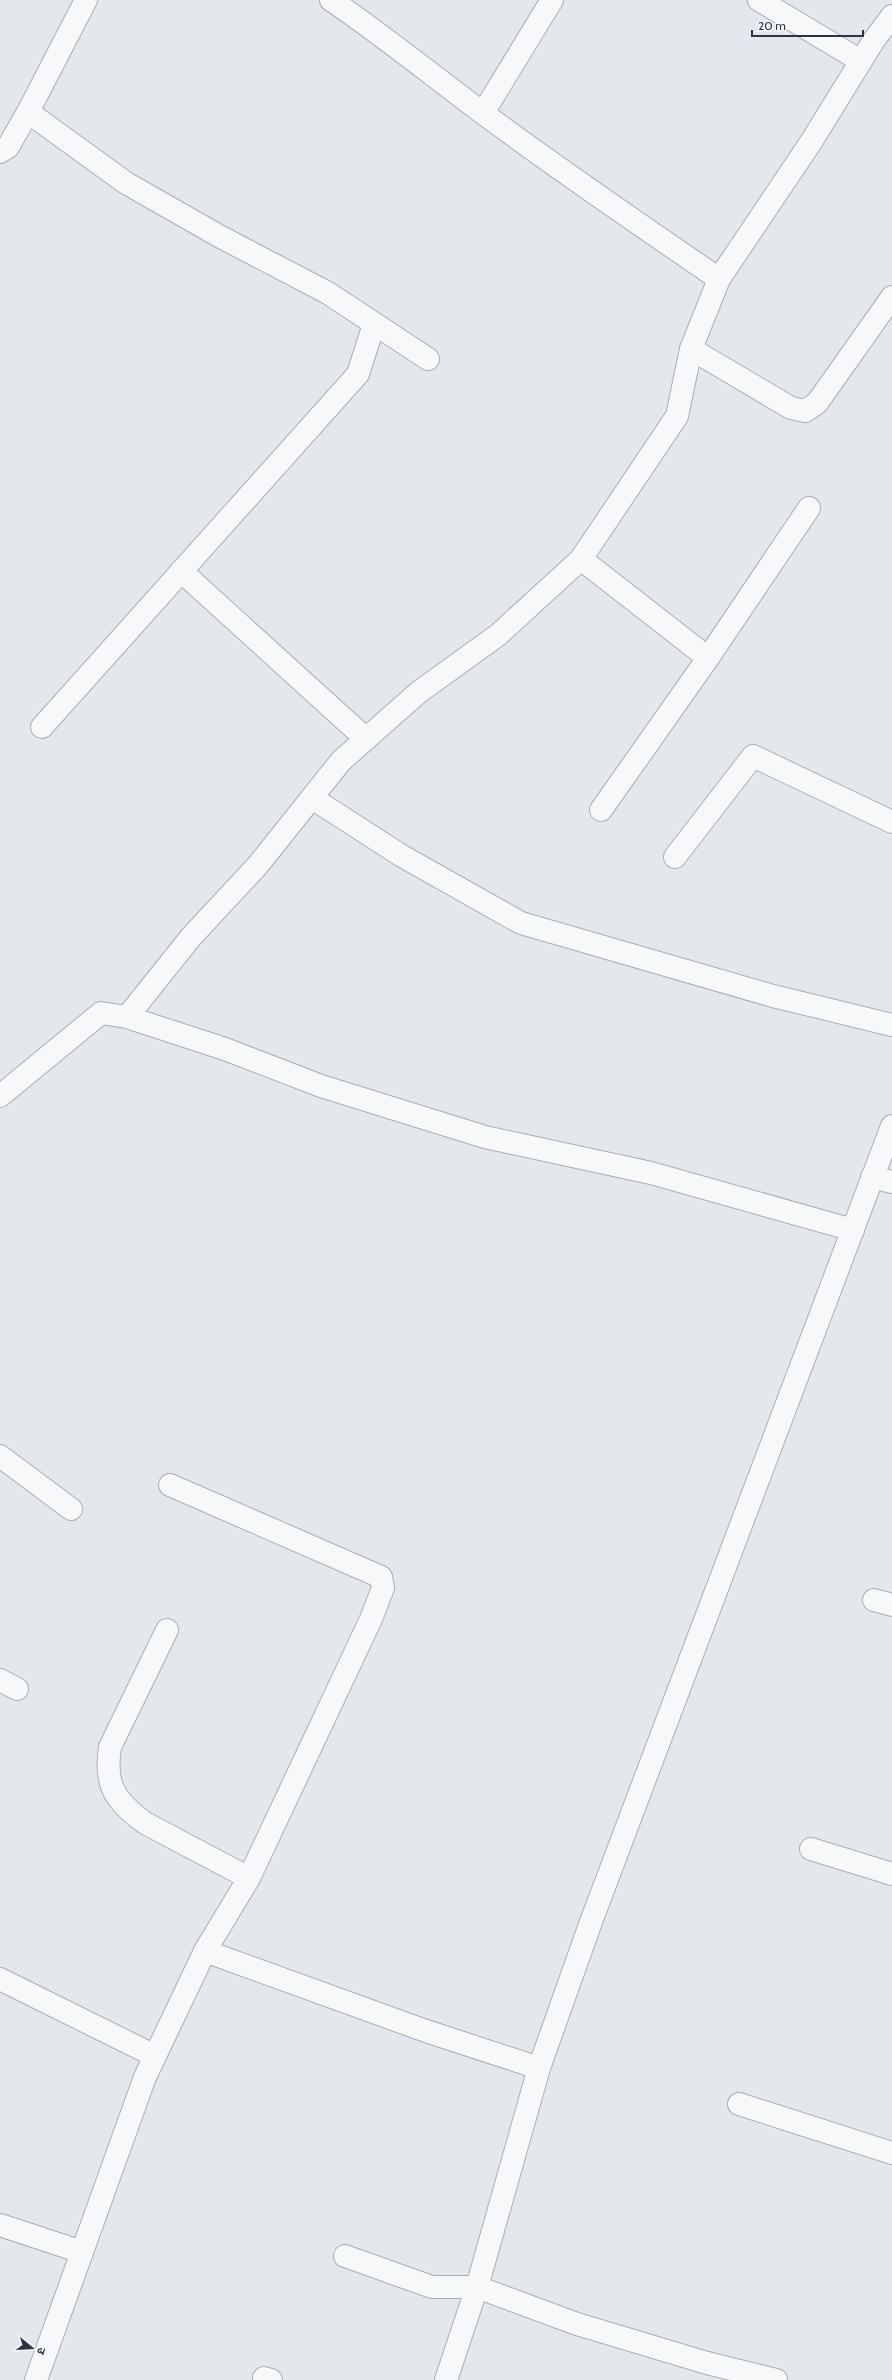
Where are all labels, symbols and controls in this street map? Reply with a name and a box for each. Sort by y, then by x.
scale bar [752,12,863,38]
text: 20 m [758,18,786,33]
north arrow [12,2328,52,2368]
text: उ [34,2346,49,2357]

